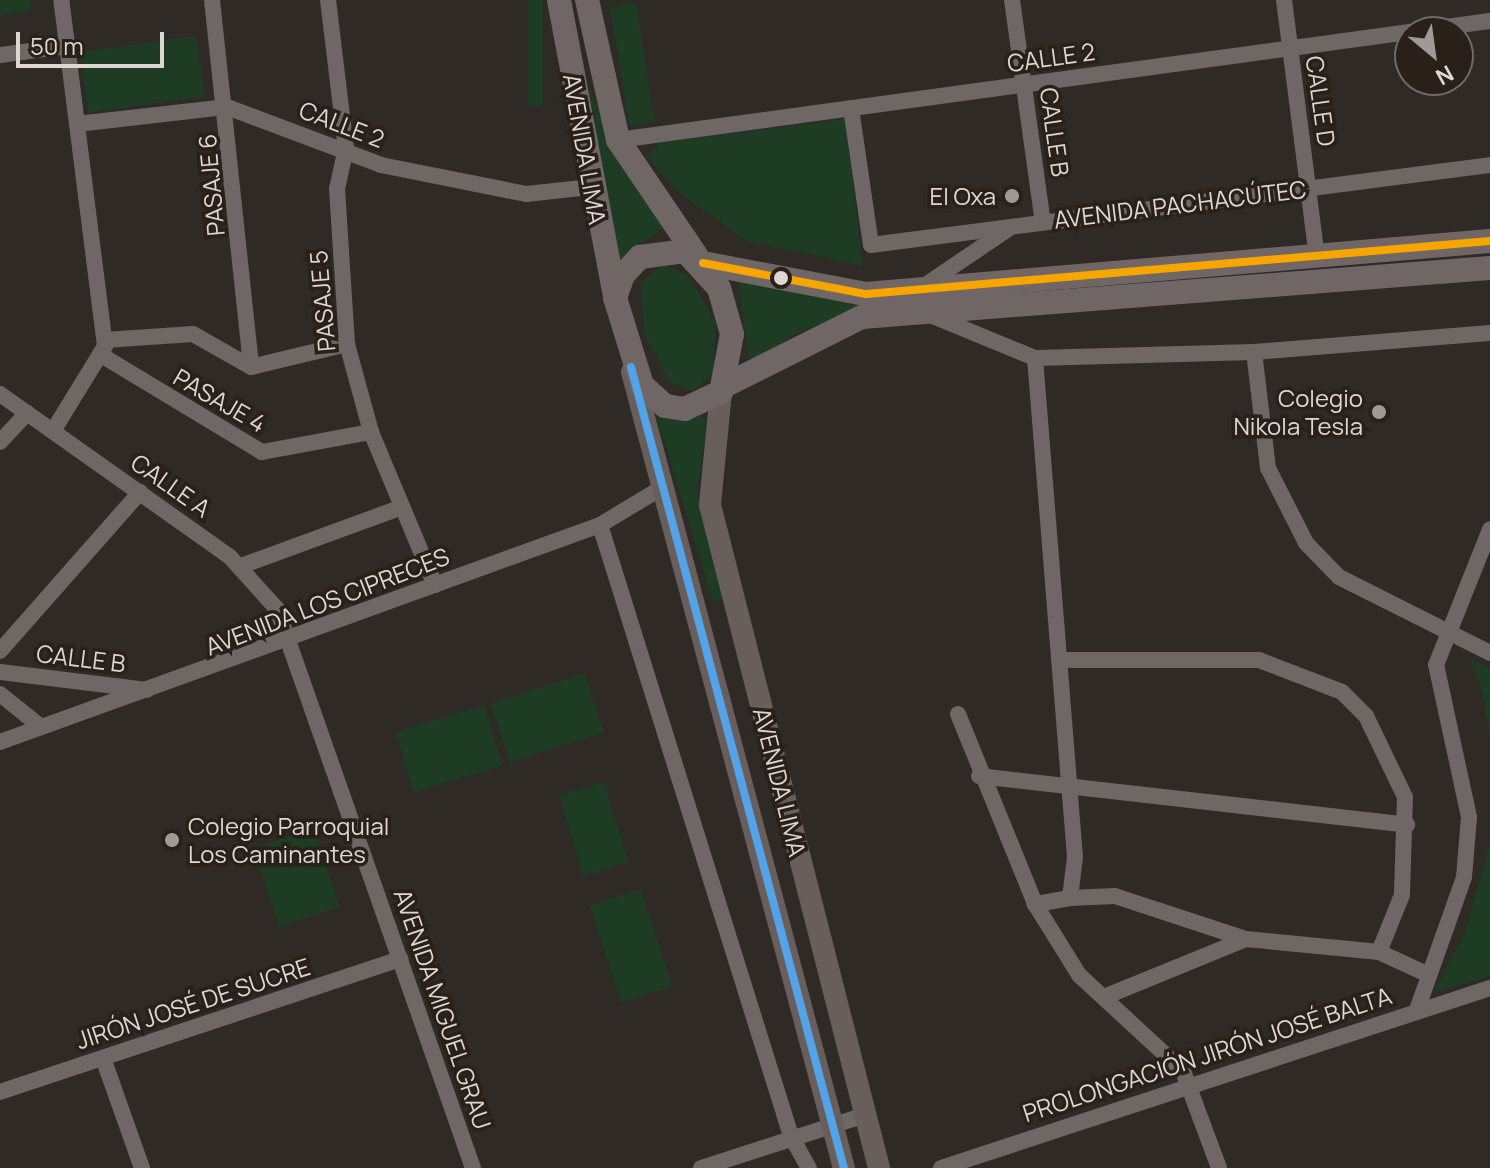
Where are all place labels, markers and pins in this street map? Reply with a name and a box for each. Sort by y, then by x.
place label: El Oxa [930,182,996,210]
marker: El Oxa [1003,187,1021,205]
unlabelled marker [773,270,789,286]
place label: Colegio Nikola Tesla [1233,384,1363,440]
marker: Colegio Nikola Tesla [1370,403,1388,421]
place label: Colegio Parroquial Los Caminantes [188,812,389,868]
marker: Colegio Parroquial Los Caminantes [163,831,181,849]

